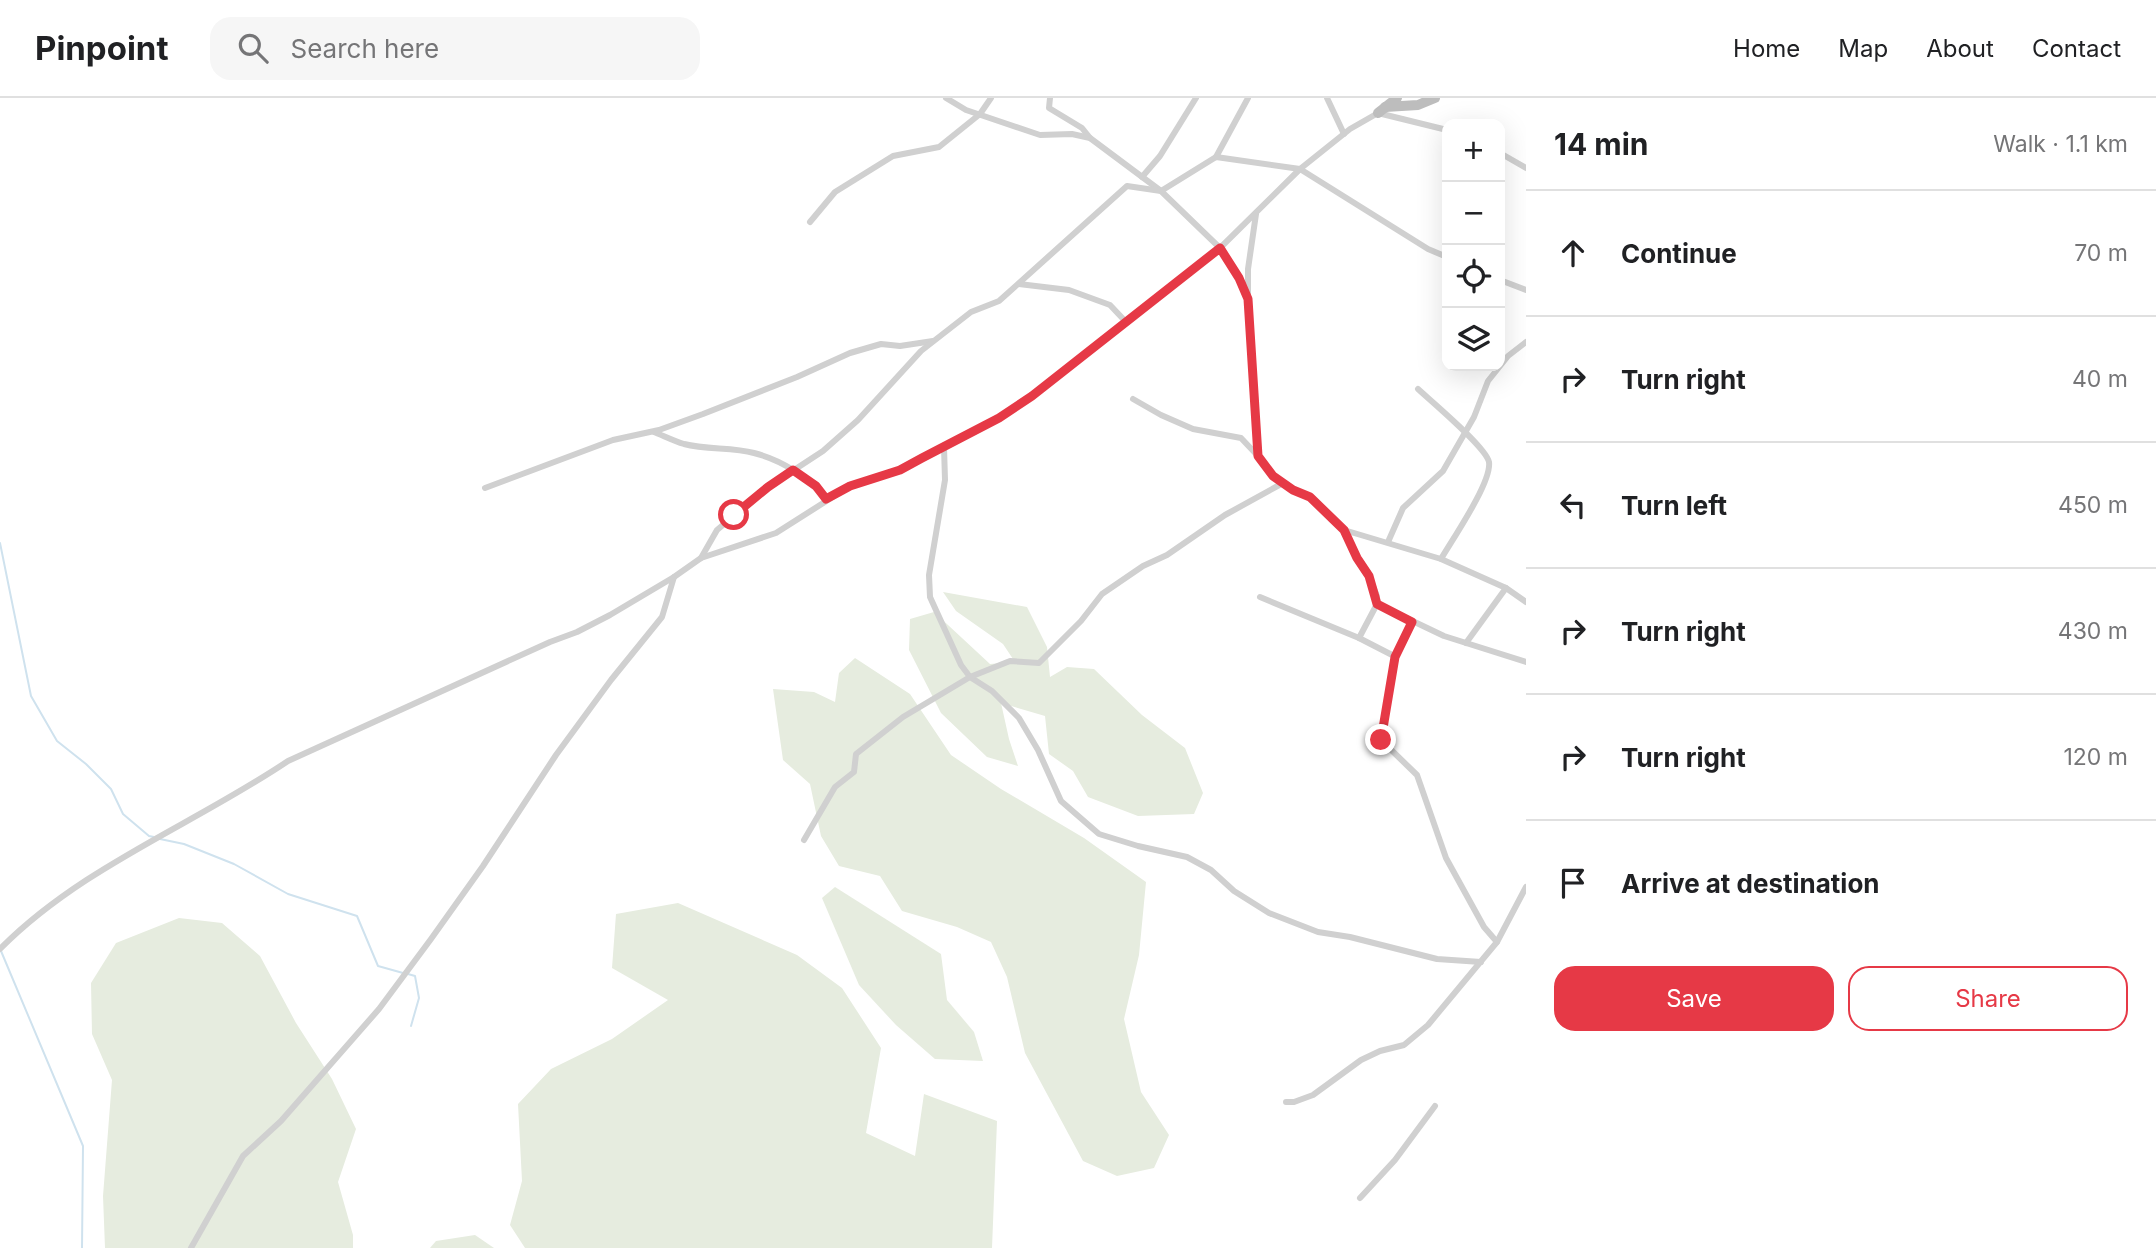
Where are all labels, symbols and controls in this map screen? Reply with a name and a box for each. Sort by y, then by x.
search box [210,17,700,80]
text: Pinpoint [35,28,168,68]
icon: search [234,29,272,67]
text: Search here [290,33,439,64]
text: Home [1733,34,1800,63]
text: Map [1838,34,1888,63]
text: About [1926,34,1994,63]
text: Contact [2032,34,2121,63]
map controls [1442,119,1505,371]
button: + [1442,119,1505,182]
text: 14 min [1554,126,1649,162]
text: Walk · 1.1 km [1993,130,2128,158]
button: − [1442,182,1505,245]
icon: ahead [1554,234,1592,272]
text: Continue [1621,238,1737,269]
text: 70 m [2074,239,2128,267]
button: locate [1442,245,1505,308]
button: layers [1442,308,1505,371]
icon: right [1554,360,1592,398]
text: Turn right [1621,364,1746,395]
text: 40 m [2072,365,2128,393]
icon: left [1554,486,1592,524]
text: Turn left [1621,490,1727,521]
text: 450 m [2058,491,2128,519]
route start [718,499,749,530]
icon: right [1554,612,1592,650]
text: Turn right [1621,616,1746,647]
text: 430 m [2058,617,2128,645]
route end [1365,724,1396,755]
icon: right [1554,738,1592,776]
text: Turn right [1621,742,1746,773]
text: 120 m [2063,743,2128,771]
icon: arrive [1554,864,1592,902]
text: Arrive at destination [1621,868,1880,899]
button: Save [1554,966,1834,1031]
button: Share [1848,966,2128,1031]

